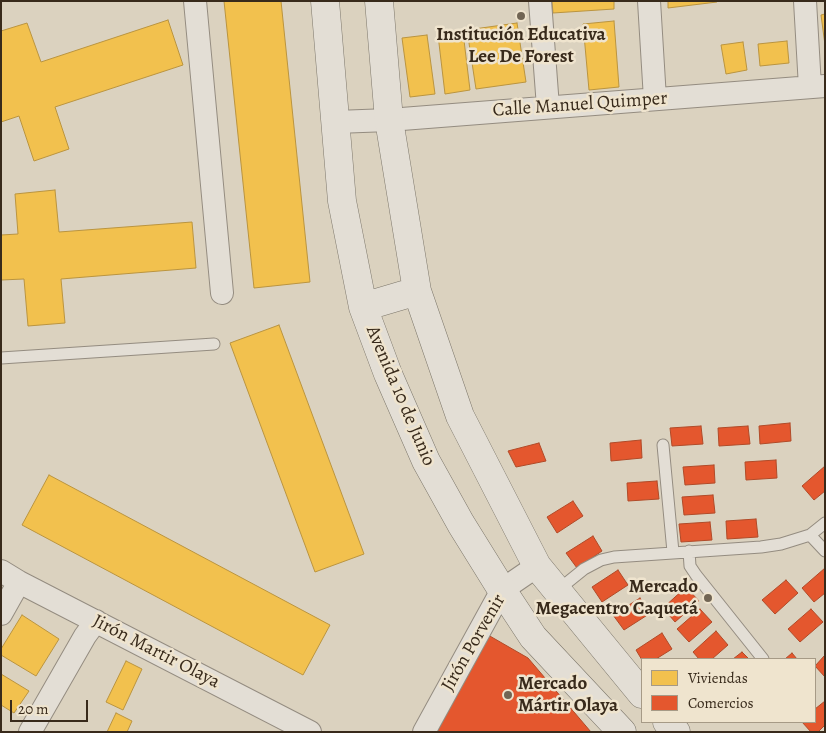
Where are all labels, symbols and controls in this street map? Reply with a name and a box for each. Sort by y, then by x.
marker: Institución Educativa Lee De Forest [515,10,527,22]
place label: Institución Educativa Lee De Forest [436,24,606,68]
street label: Calle Manuel Quimper [492,88,668,122]
street label: Avenida 10 de Junio [360,323,440,469]
place label: Mercado Megacentro Caquetá [535,576,698,620]
street label: Jirón Porvenir [437,590,511,696]
marker: Mercado Megacentro Caquetá [702,592,714,604]
street label: Jirón Martir Olaya [88,610,224,694]
legend [641,658,816,723]
text: Viviendas [688,668,748,688]
place label: Mercado Mártir Olaya [518,673,618,717]
marker: Mercado Mártir Olaya [502,689,514,701]
scale bar [12,690,90,722]
text: Comercios [688,693,753,713]
text: 20 m [18,699,49,719]

